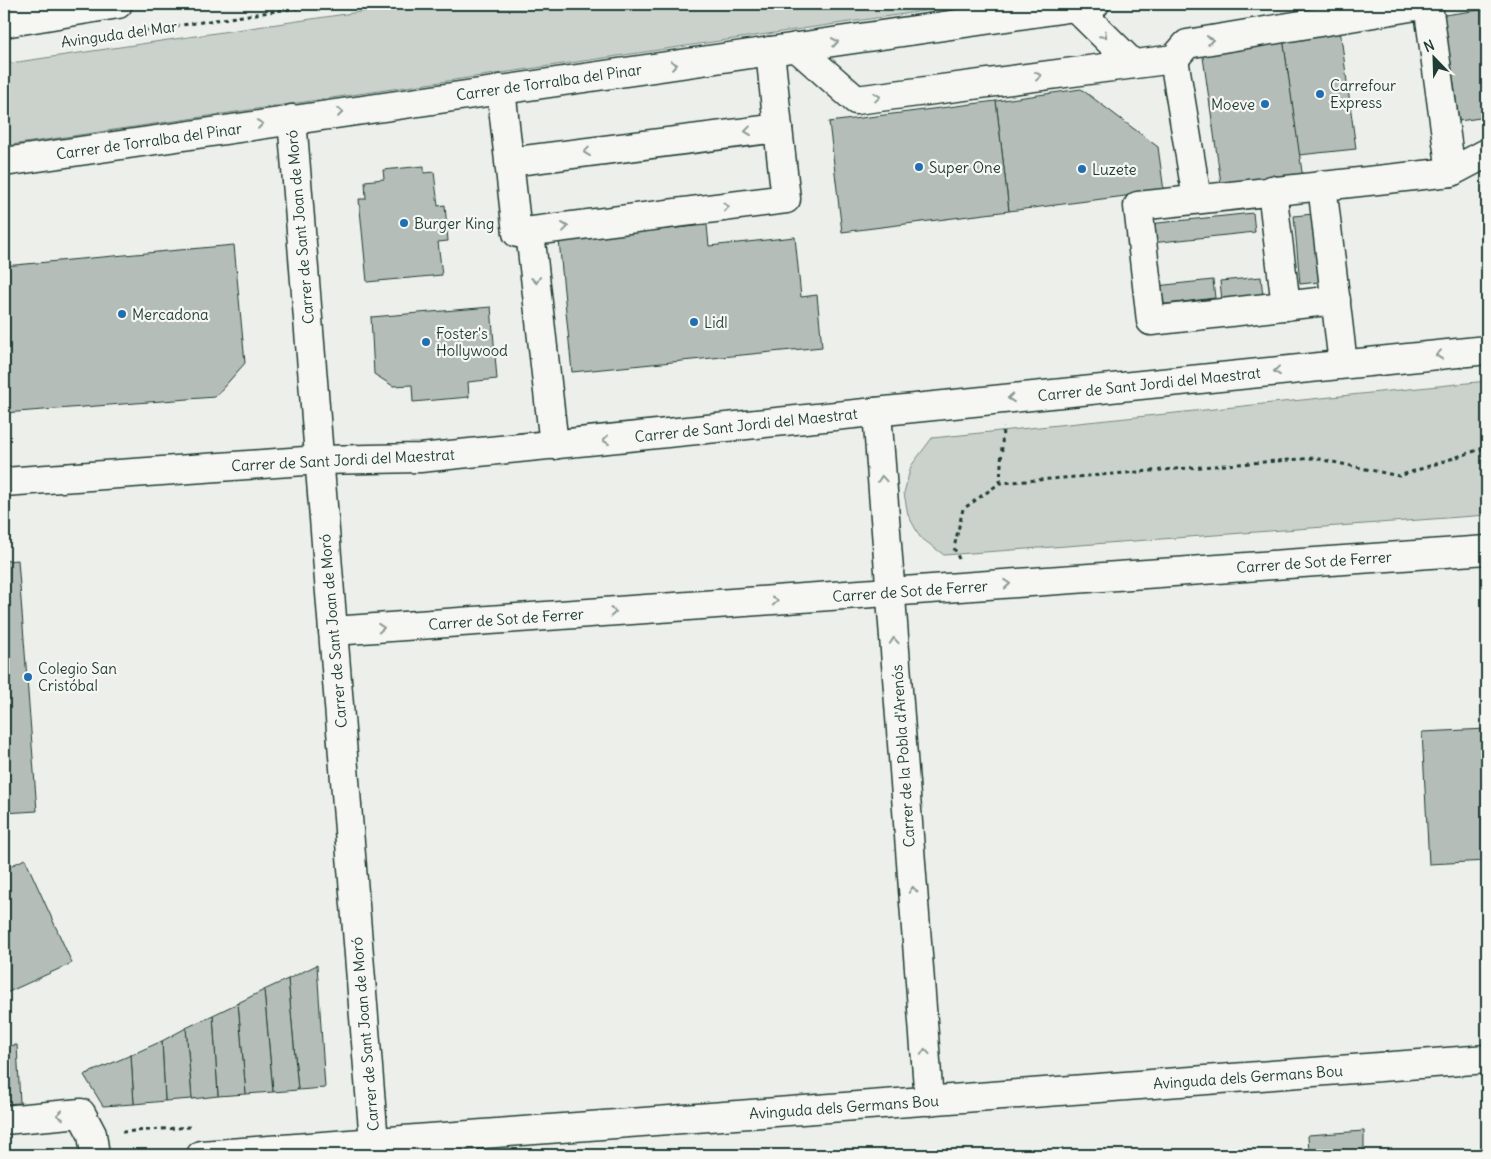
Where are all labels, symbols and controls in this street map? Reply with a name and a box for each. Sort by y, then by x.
street label: Avinguda del Mar [60,16,178,52]
one-way arrow [1098,30,1107,39]
north arrow [1408,32,1458,82]
one-way arrow [1205,36,1214,46]
text: N [1421,36,1437,56]
one-way arrow [830,37,839,47]
street label: Carrer de Torralba del Pinar [455,60,643,104]
one-way arrow [670,60,678,70]
one-way arrow [1034,71,1042,82]
place label: Carrefour Express [1330,76,1396,112]
marker: Carrefour Express [1314,88,1326,100]
one-way arrow [873,92,881,103]
place label: Moeve [1211,95,1255,114]
marker: Moeve [1259,98,1271,110]
one-way arrow [336,108,344,118]
street label: Carrer de Torralba del Pinar [55,119,243,163]
one-way arrow [256,119,264,130]
one-way arrow [744,126,752,136]
street label: Carrer de Sant Joan de Moró [282,129,318,325]
one-way arrow [582,146,590,157]
place label: Super One [929,158,1001,177]
place label: Luzete [1092,160,1137,179]
marker: Super One [913,161,925,173]
marker: Luzete [1076,163,1088,175]
one-way arrow [723,202,731,213]
place label: Burger King [414,214,494,233]
marker: Burger King [398,217,410,229]
one-way arrow [561,222,569,233]
one-way arrow [530,276,541,284]
place label: Mercadona [132,305,209,324]
marker: Mercadona [116,308,128,320]
place label: Lidl [704,313,728,332]
marker: Lidl [688,316,700,328]
place label: Foster's Hollywood [436,324,508,360]
marker: Foster's Hollywood [420,336,432,348]
one-way arrow [1434,349,1442,360]
street label: Carrer de Sant Jordi del Maestrat [1037,363,1261,405]
one-way arrow [1273,365,1281,376]
one-way arrow [1007,392,1015,403]
street label: Carrer de Sant Jordi del Maestrat [634,404,858,446]
one-way arrow [601,434,609,445]
street label: Carrer de Sant Jordi del Maestrat [231,445,455,475]
one-way arrow [877,474,888,482]
street label: Carrer de Sant Joan de Moró [315,533,351,729]
street label: Carrer de Sot de Ferrer [1236,547,1392,577]
street label: Carrer de Sot de Ferrer [832,576,988,606]
one-way arrow [1004,579,1012,590]
one-way arrow [772,595,780,606]
street label: Carrer de Sot de Ferrer [428,604,584,634]
one-way arrow [610,606,618,617]
one-way arrow [378,623,386,634]
one-way arrow [889,636,900,644]
place label: Colegio San Cristóbal [38,659,117,695]
street label: Carrer de la Pobla d'Arenós [887,664,919,848]
marker: Colegio San Cristóbal [22,671,34,683]
one-way arrow [908,886,919,894]
street label: Carrer de Sant Joan de Moró [347,936,383,1132]
one-way arrow [920,1048,931,1056]
street label: Avinguda dels Germans Bou [1152,1061,1344,1093]
street label: Avinguda dels Germans Bou [748,1091,940,1123]
one-way arrow [56,1109,64,1120]

